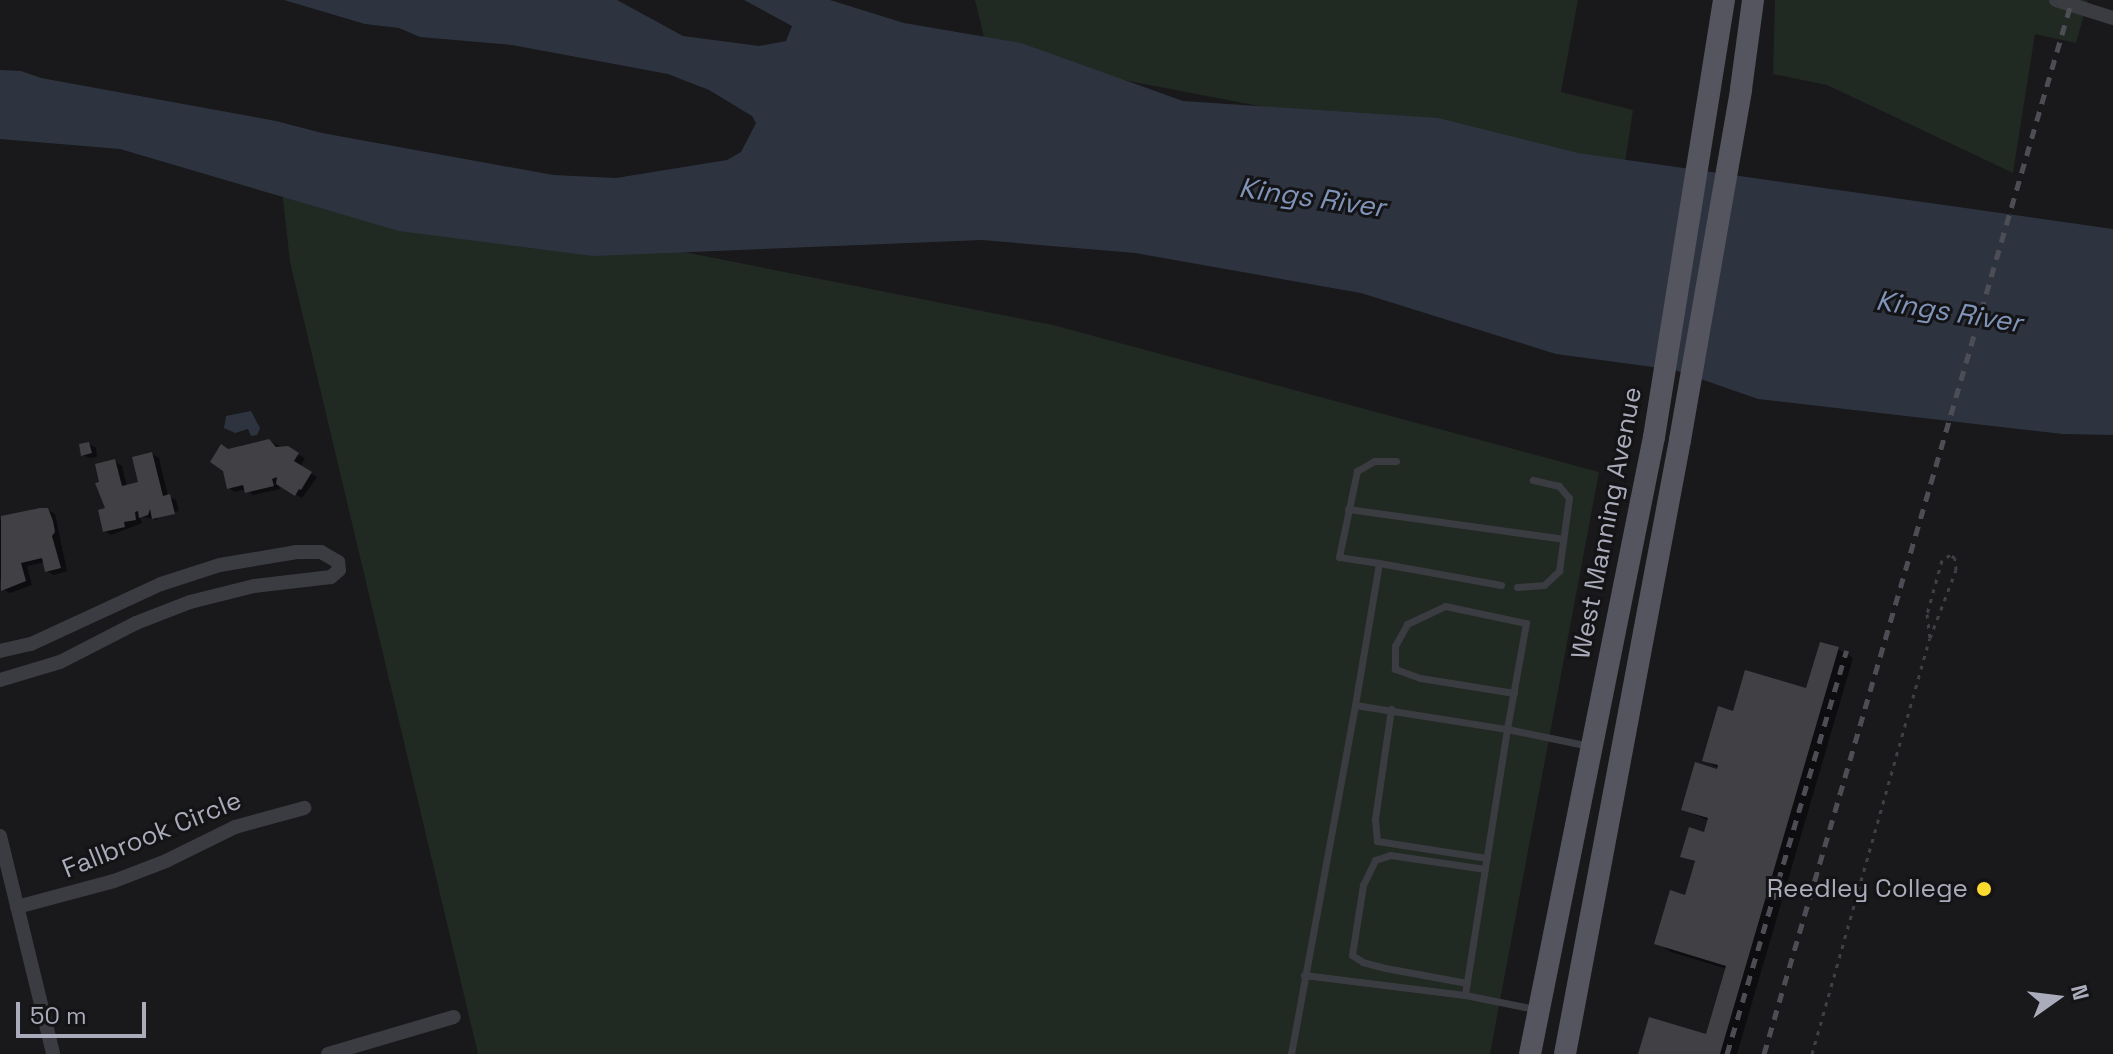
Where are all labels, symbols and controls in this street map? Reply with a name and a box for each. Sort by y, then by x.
water label: Kings River [1237,170,1387,224]
water label: Kings River [1874,283,2024,339]
street label: West Manning Avenue [1565,384,1649,662]
street label: Fallbrook Circle [58,785,246,885]
place label: Reedley College [1767,873,1968,905]
marker: Reedley College [1975,880,1993,898]
north arrow [2017,958,2097,1038]
text: N [2065,982,2096,1003]
scale bar [20,986,150,1036]
text: 50 m [30,1000,87,1031]

